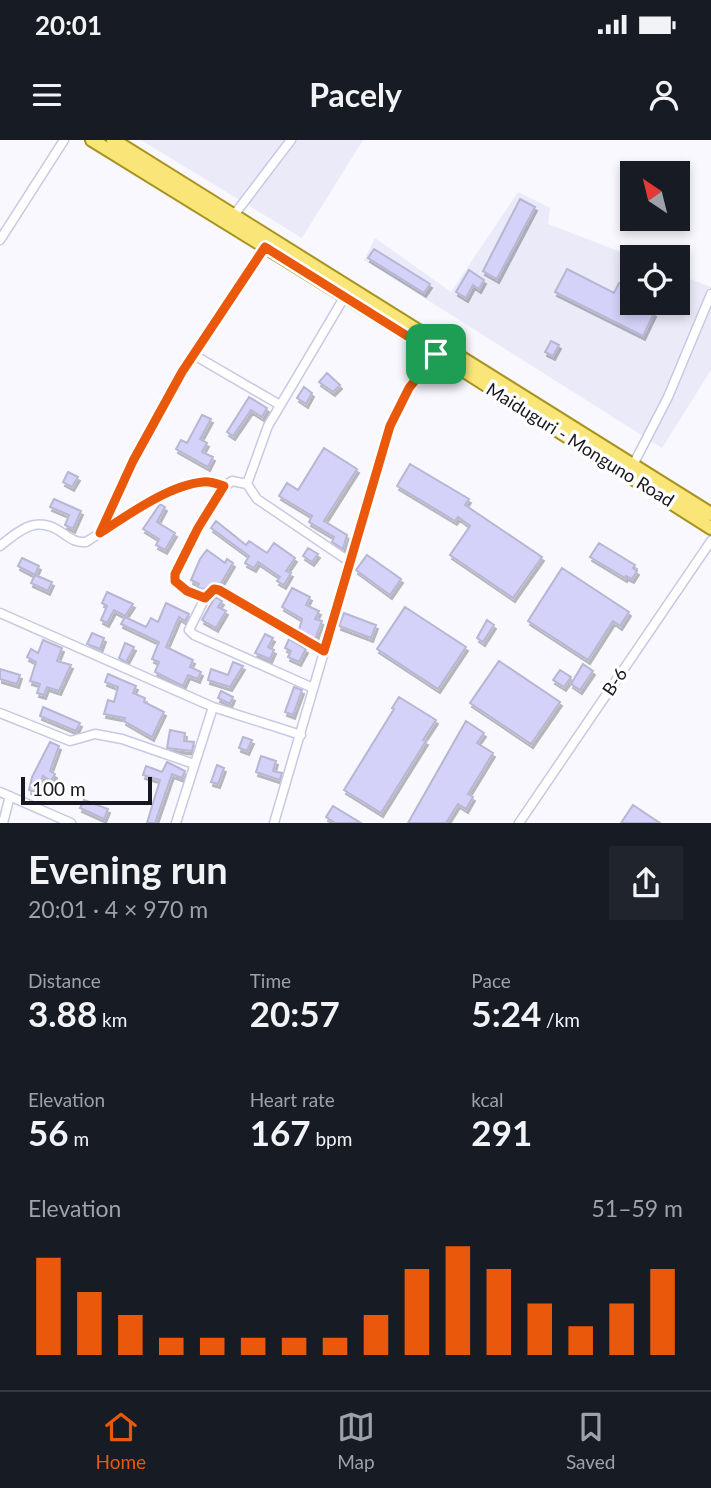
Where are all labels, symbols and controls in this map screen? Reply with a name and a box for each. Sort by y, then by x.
text: 20:01 [35,9,102,41]
text: Pacely [309,75,402,114]
icon: menu [28,76,66,114]
icon: person [645,76,683,114]
north arrow [620,161,690,231]
map controls [620,161,690,315]
button: locate [620,245,690,315]
pin [406,324,466,384]
icon: arrive [417,335,455,373]
street label: Maiduguri - Monguno Road [483,377,678,511]
street label: B-6 [597,663,631,700]
scale bar [21,774,152,806]
text: 100 m [32,777,86,800]
text: Evening run [28,846,228,892]
button: share [609,846,683,920]
text: 20:01 · 4 × 970 m [28,895,208,923]
text: Distance [28,969,101,992]
text: Time [250,969,291,992]
text: Pace [471,969,511,992]
text: 3.88 [28,992,97,1034]
text: 20:57 [250,992,340,1034]
text: 5:24 [471,992,541,1034]
text: km [97,1008,127,1031]
text: /km [541,1008,580,1031]
text: Elevation [28,1088,105,1111]
text: Heart rate [250,1088,335,1111]
text: kcal [471,1088,503,1111]
text: 56 [28,1111,69,1153]
text: 167 [250,1111,311,1153]
text: 291 [471,1111,532,1153]
text: m [69,1127,89,1150]
text: bpm [311,1127,352,1150]
text: Elevation [28,1194,121,1222]
text: 51–59 m [591,1194,683,1222]
tab: Home [95,1408,146,1473]
tab: Map [337,1408,375,1473]
tab: Saved [566,1408,616,1473]

